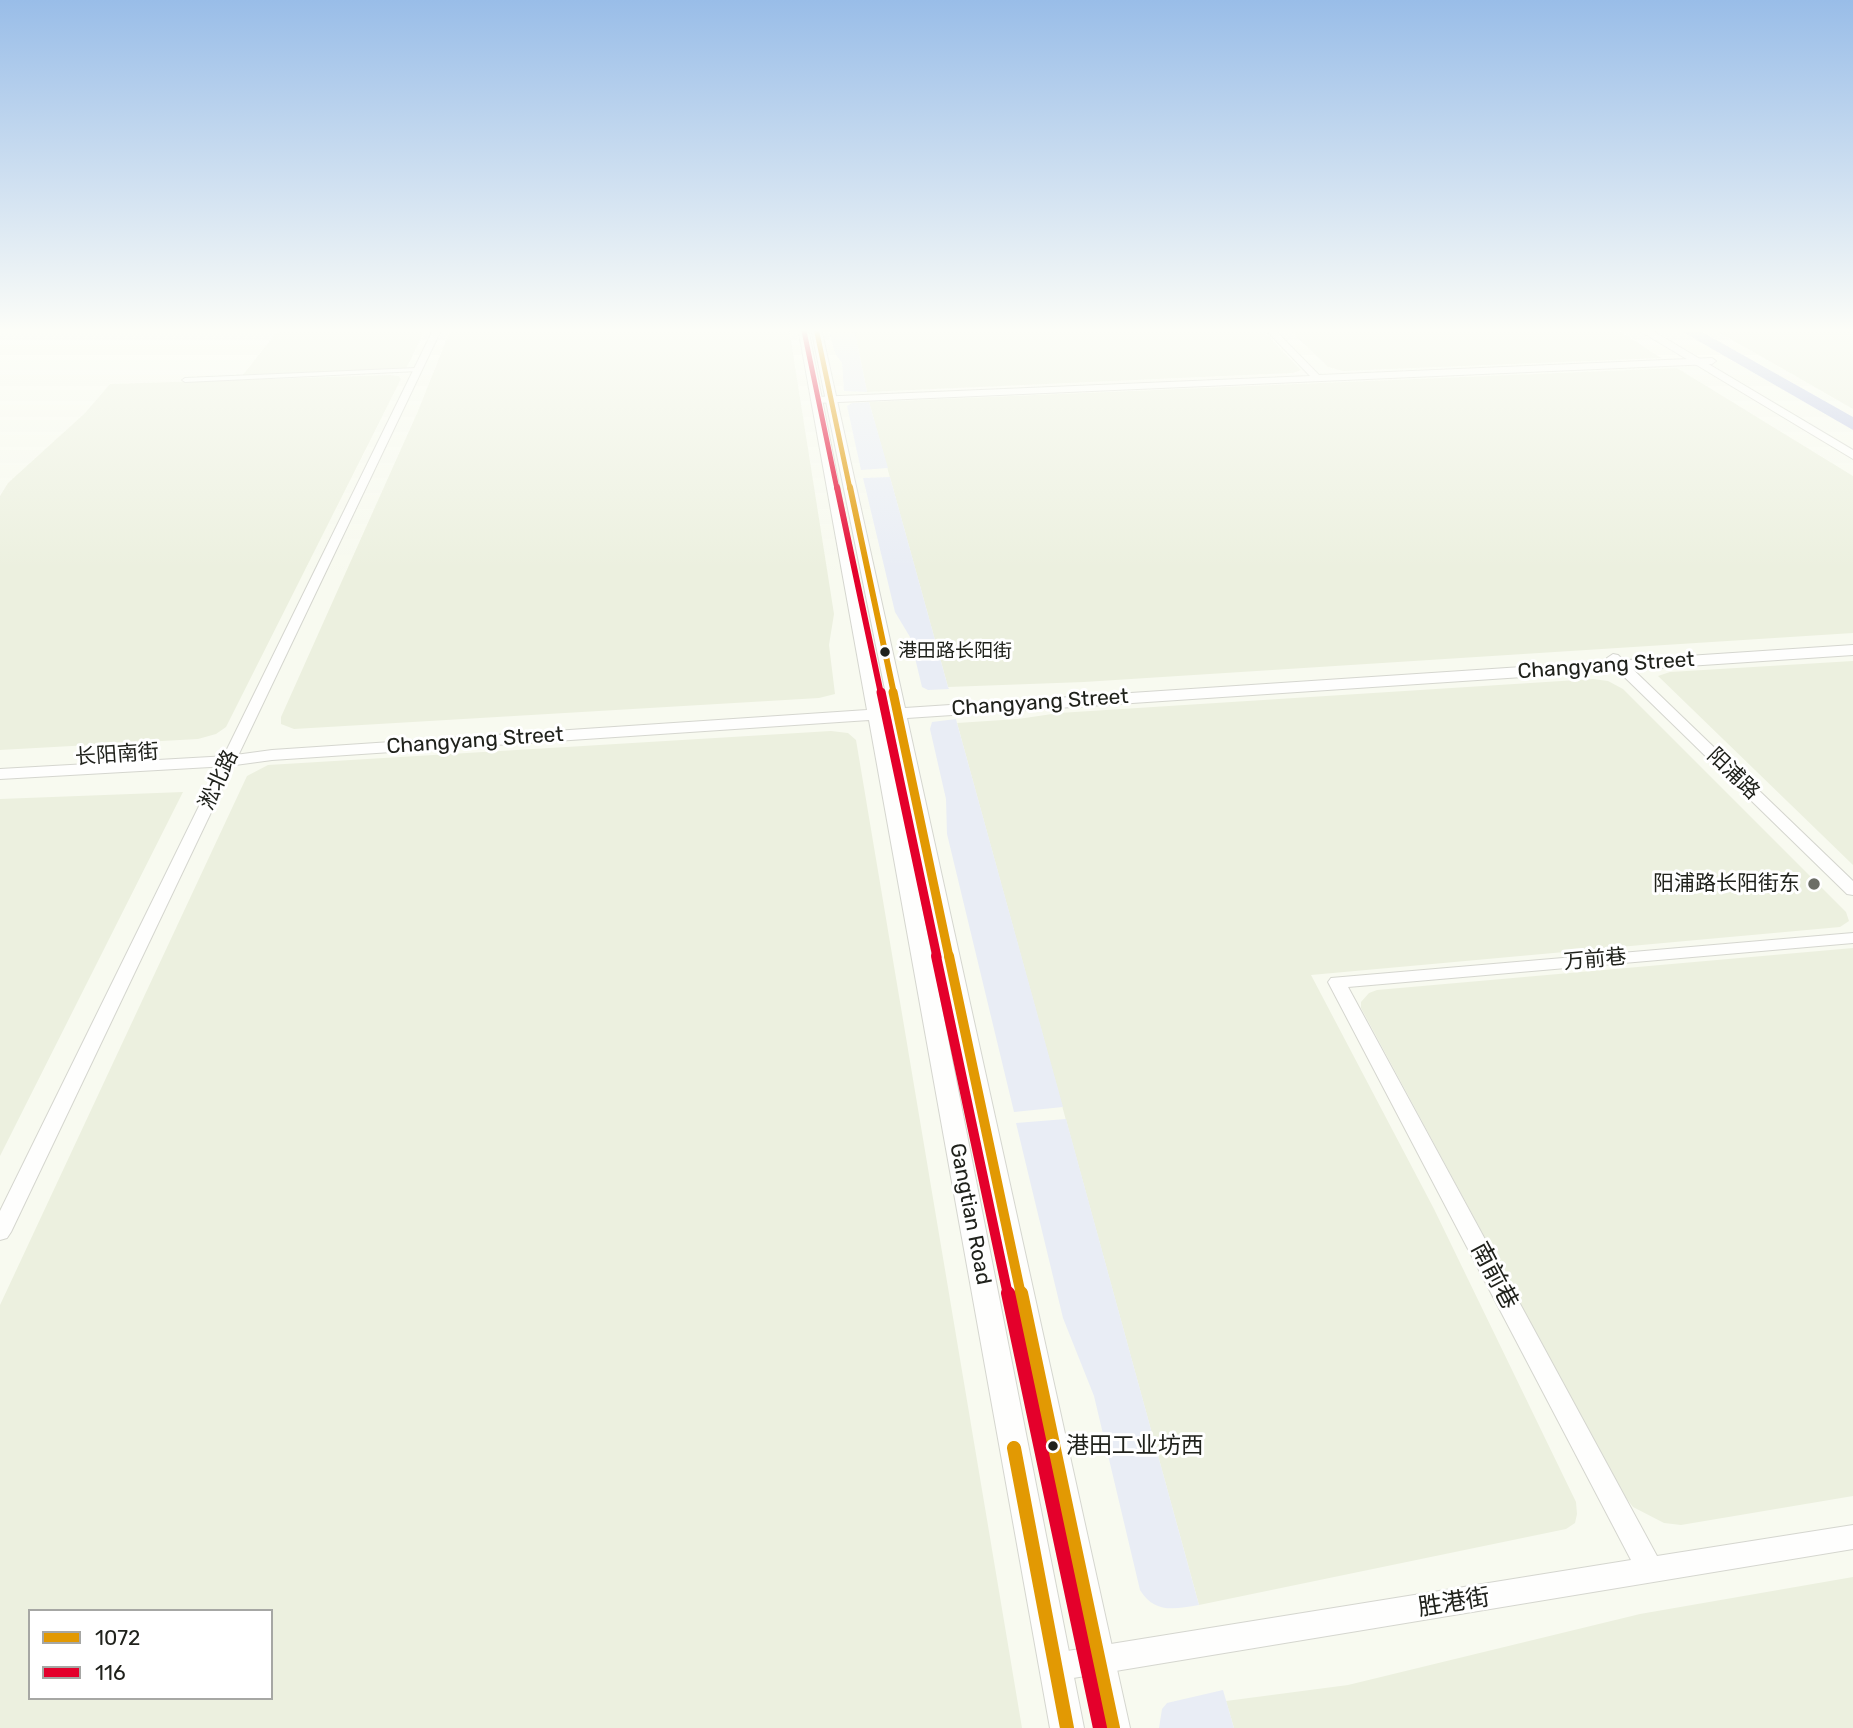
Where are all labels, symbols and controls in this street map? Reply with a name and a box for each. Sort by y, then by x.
place label: 港田路长阳街 [898,641,1012,663]
marker: 港田路长阳街 [878,645,892,659]
street label: Changyang Street [1517,647,1695,685]
street label: Changyang Street [951,684,1129,722]
street label: Changyang Street [386,722,564,760]
street label: 长阳南街 [74,740,160,770]
street label: 阳浦路 [1702,743,1764,805]
street label: 淞北路 [194,746,244,814]
place label: 阳浦路长阳街东 [1653,871,1800,897]
marker: 阳浦路长阳街东 [1806,876,1822,892]
street label: 万前巷 [1563,945,1627,975]
street label: Gangtian Road [944,1141,996,1287]
street label: 南前巷 [1464,1237,1524,1315]
place label: 港田工业坊西 [1066,1432,1204,1460]
marker: 港田工业坊西 [1046,1439,1060,1453]
street label: 胜港街 [1416,1583,1492,1623]
legend [28,1609,273,1700]
text: 1072 [95,1625,140,1650]
text: 116 [95,1660,126,1685]

